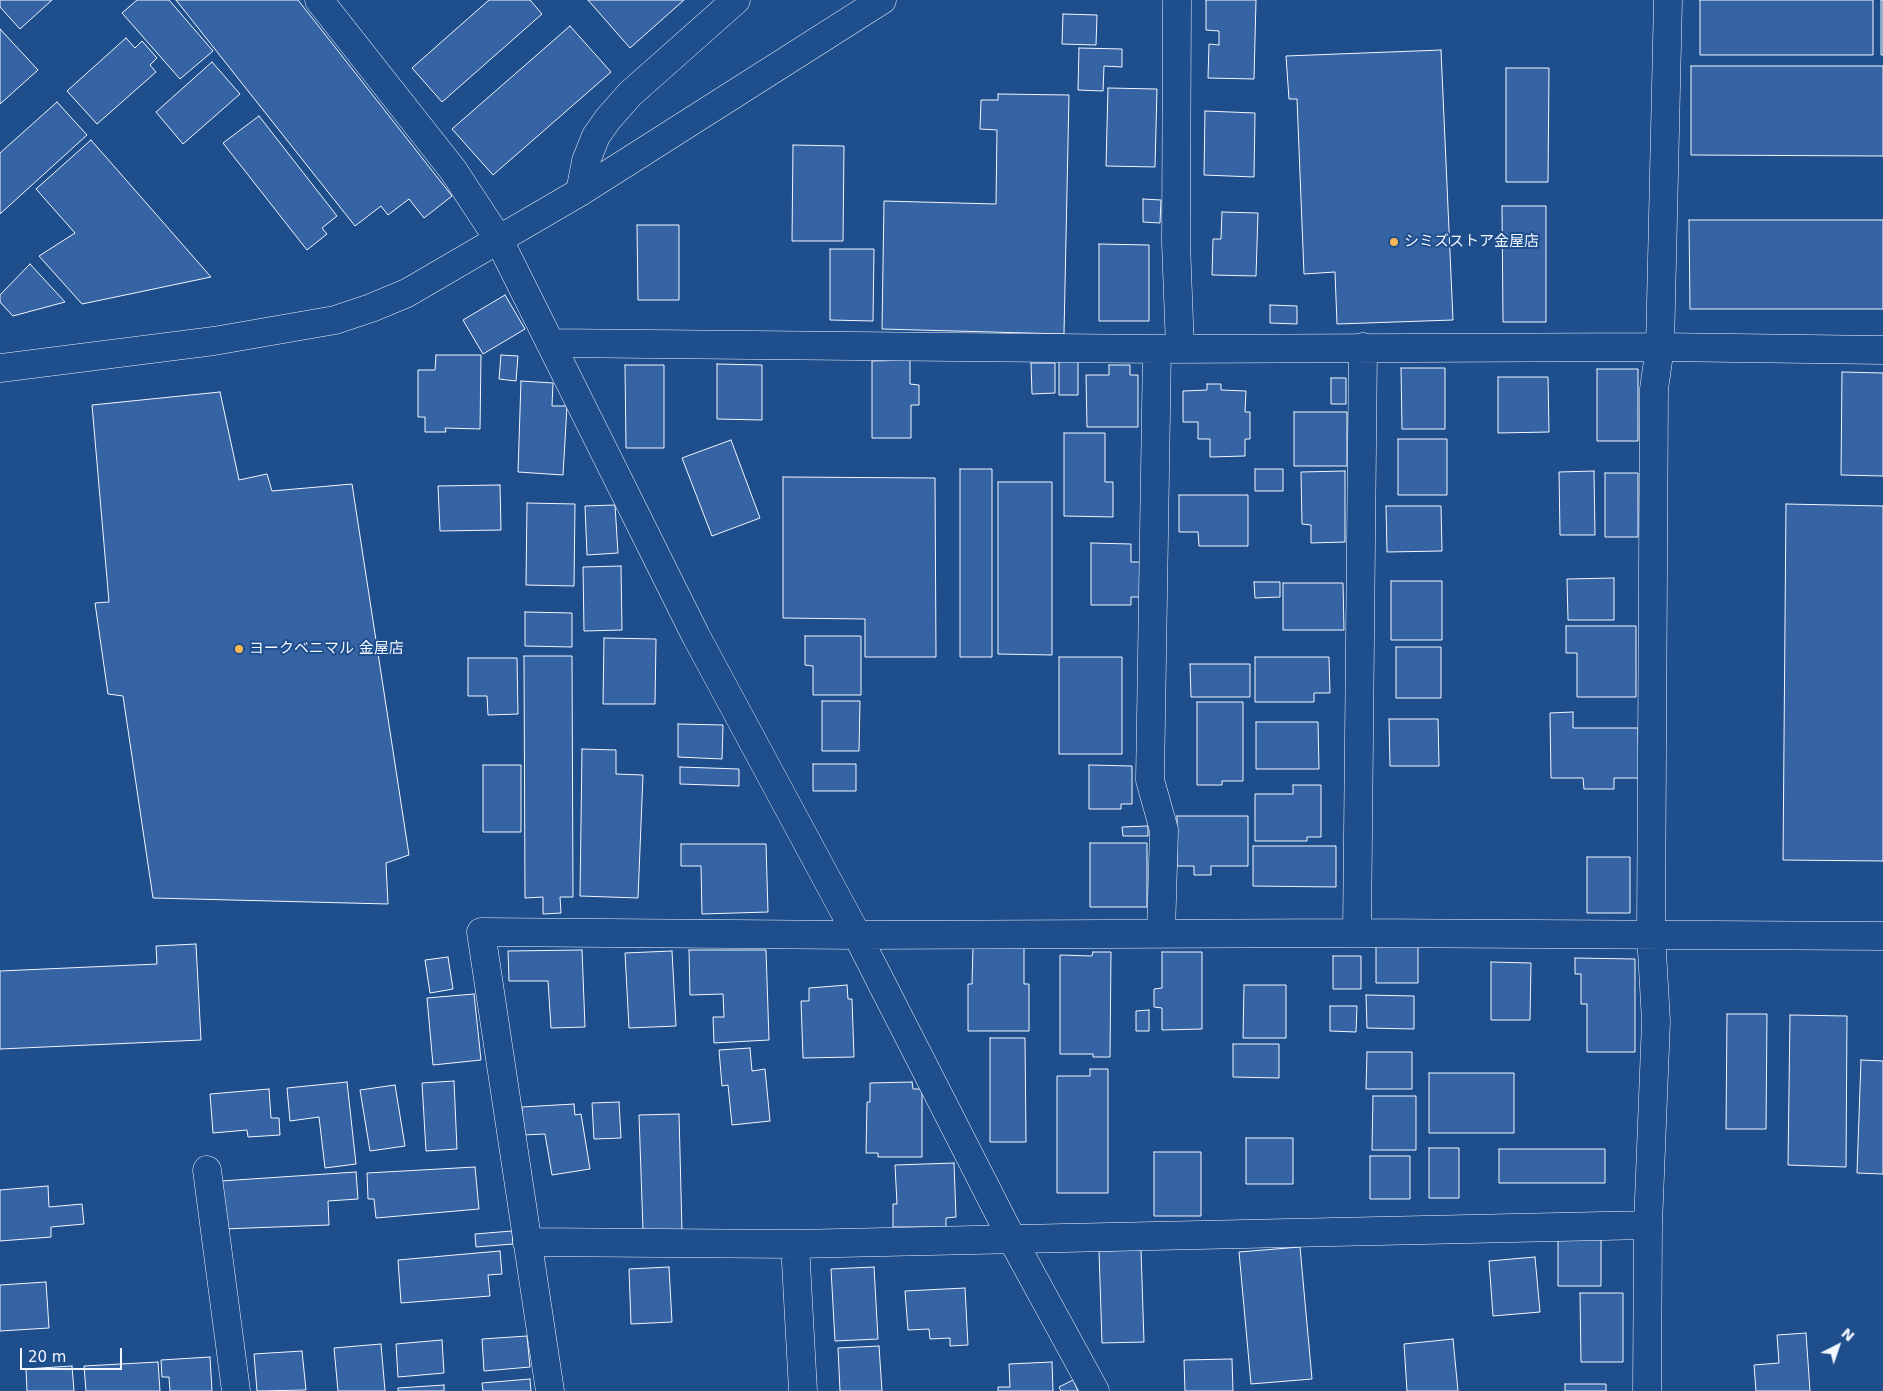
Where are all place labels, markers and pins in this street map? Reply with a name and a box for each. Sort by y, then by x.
place label: シミズストア金屋店 [1404,233,1539,251]
marker: シミズストア金屋店 [1388,236,1400,248]
place label: ヨークベニマル 金屋店 [249,640,404,658]
marker: ヨークベニマル 金屋店 [233,643,245,655]

